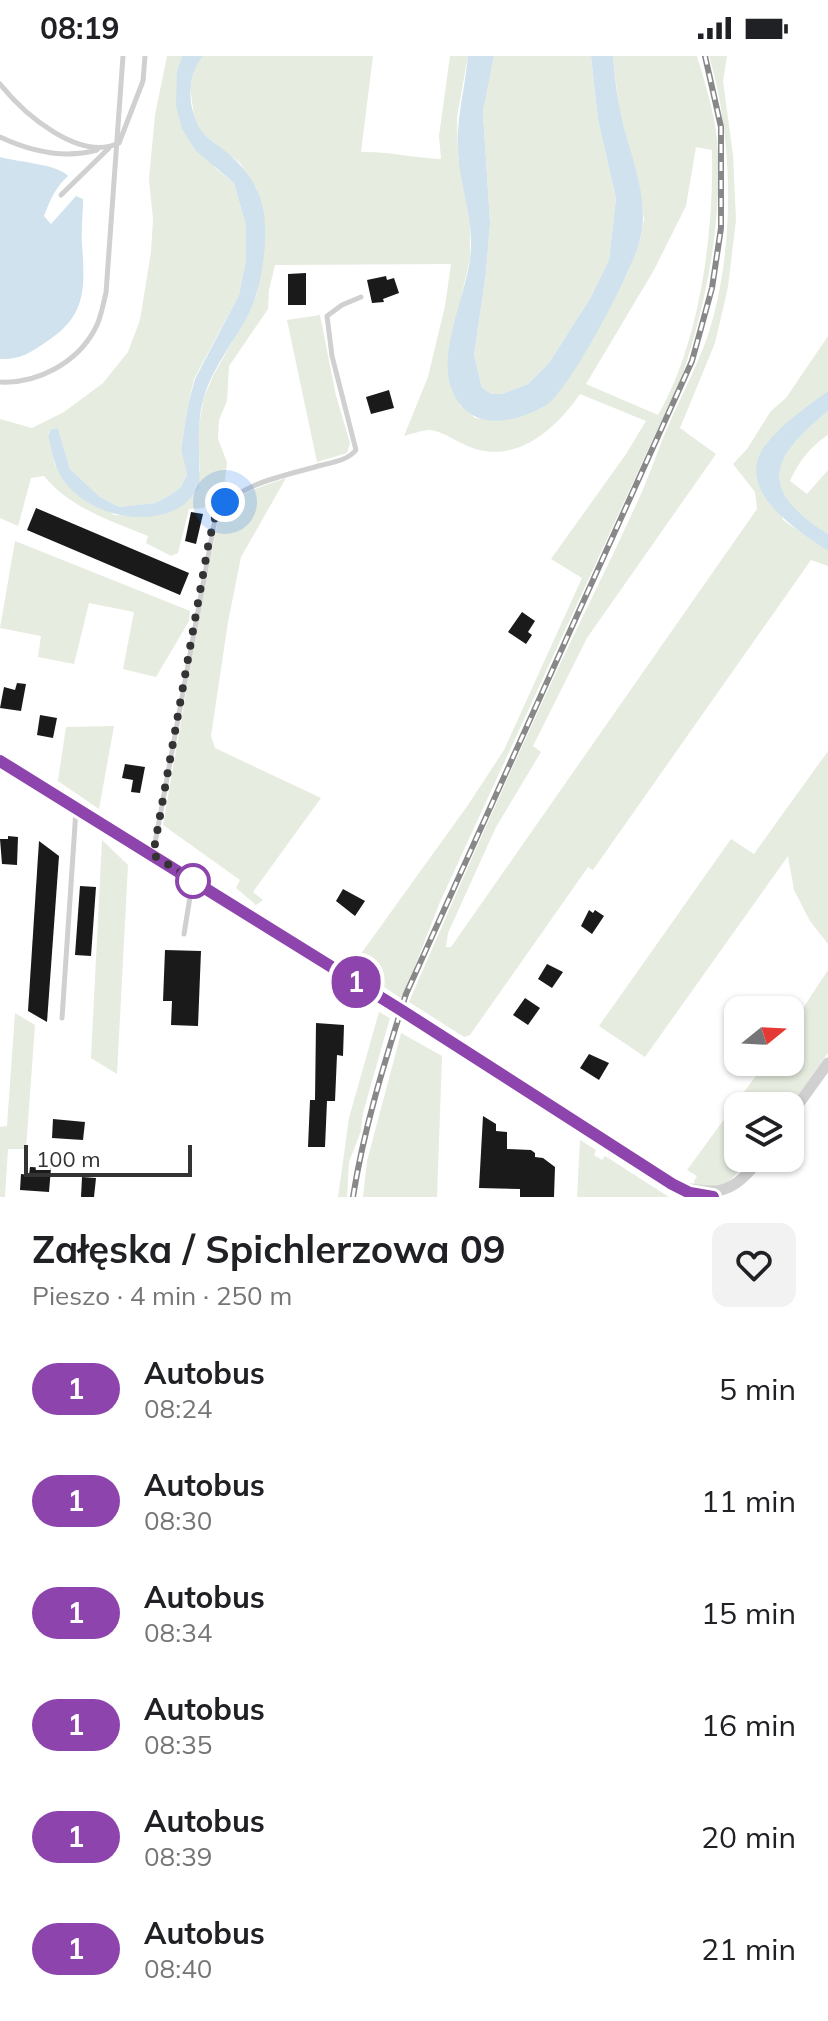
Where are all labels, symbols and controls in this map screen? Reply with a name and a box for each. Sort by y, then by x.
text: 08:19 [40,9,119,47]
your location [205,482,245,522]
unlabelled marker [176,864,210,898]
line badge: 1 [330,956,382,1008]
text: 1 [348,964,364,999]
north arrow [724,996,804,1076]
map controls [724,996,804,1172]
button: layers [724,1092,804,1172]
scale bar [24,1141,192,1177]
text: 100 m [36,1145,101,1173]
button: heart [712,1223,796,1307]
text: Załęska / Spichlerzowa 09 [32,1225,506,1273]
text: Pieszo · 4 min · 250 m [32,1279,292,1312]
text: Autobus [144,1354,265,1392]
text: 5 min [719,1370,796,1408]
text: 1 [68,1371,84,1406]
text: 08:24 [144,1392,212,1425]
text: Autobus [144,1466,265,1504]
text: 11 min [701,1482,796,1520]
text: 1 [68,1483,84,1518]
text: 08:30 [144,1504,212,1537]
text: Autobus [144,1578,265,1616]
text: 15 min [701,1594,796,1632]
text: 1 [68,1595,84,1630]
text: 08:34 [144,1616,212,1649]
text: Autobus [144,1690,265,1728]
text: 16 min [701,1706,796,1744]
text: 1 [68,1707,84,1742]
text: 08:35 [144,1728,212,1761]
text: Autobus [144,1802,265,1840]
text: 20 min [701,1818,796,1856]
text: 1 [68,1819,84,1854]
text: 08:39 [144,1840,212,1873]
text: Autobus [144,1914,265,1952]
text: 21 min [701,1930,796,1968]
text: 1 [68,1931,84,1966]
text: 08:40 [144,1952,212,1985]

